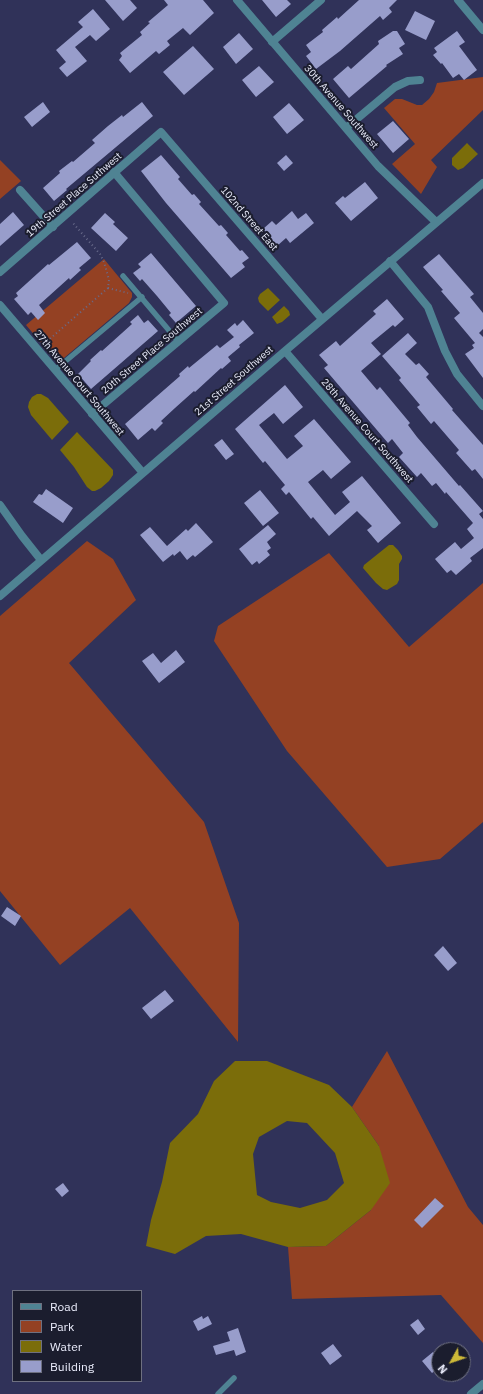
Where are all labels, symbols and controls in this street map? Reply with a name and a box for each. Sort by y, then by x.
street label: 30th Avenue Southwest [301,63,381,151]
street label: 19th Street Place Suthwest [24,150,124,240]
street label: 102nd Street East [218,184,280,254]
street label: 20th Street Place Southwest [99,305,205,397]
street label: 27th Avenue Court Southwest [31,328,127,438]
street label: 21st Street Southwest [192,344,276,418]
street label: 28th Avenue Court Southwest [319,376,415,486]
legend [12,1290,142,1382]
text: Road [50,1299,78,1314]
text: Park [50,1319,74,1334]
text: Water [50,1339,82,1354]
north arrow [431,1342,471,1382]
text: Building [50,1359,94,1374]
text: N [435,1362,450,1377]

